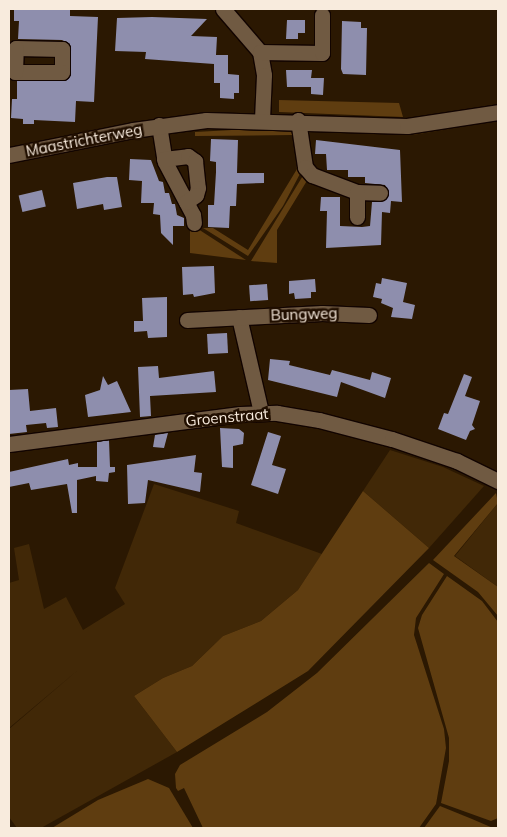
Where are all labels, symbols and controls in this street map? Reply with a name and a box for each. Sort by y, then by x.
street label: Maastrichterweg [24,120,144,160]
street label: Bungweg [270,304,338,324]
street label: Groenstraat [185,404,269,430]

